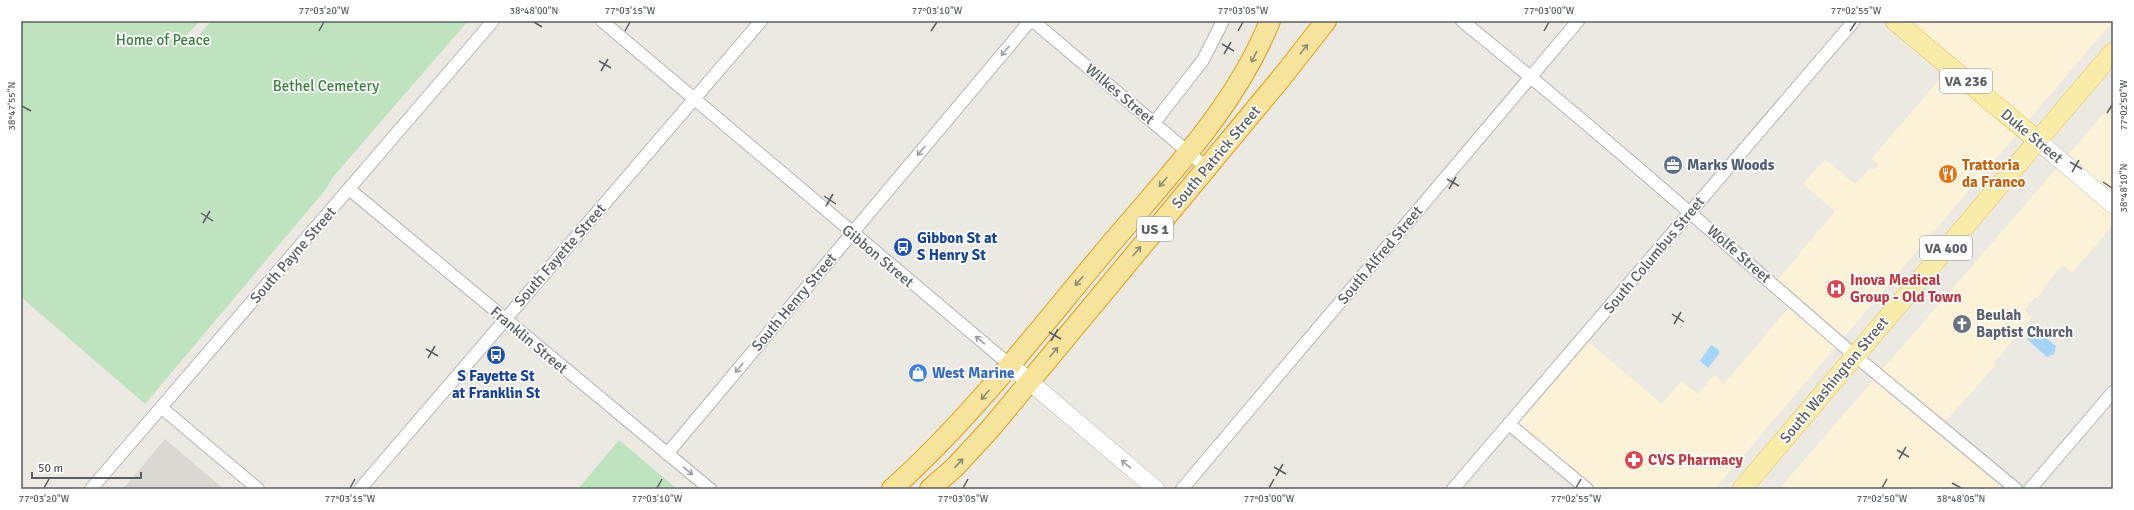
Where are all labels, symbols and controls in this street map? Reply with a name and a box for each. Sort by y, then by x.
text: 77°03'20"W [299,5,350,17]
text: 38°48'00"N [510,5,558,17]
text: 77°03'15"W [605,5,656,17]
text: 77°03'10"W [912,5,963,17]
text: 77°03'05"W [1218,5,1269,17]
text: 77°03'00"W [1524,5,1575,17]
text: 77°02'55"W [1831,5,1882,17]
park label: Home of Peace [116,31,210,49]
one-way arrow [1300,44,1308,55]
one-way arrow [1000,46,1009,56]
one-way arrow [1250,50,1257,62]
street label: Wilkes Street [1082,60,1158,128]
road number: VA 236 [1940,69,1992,93]
park label: Bethel Cemetery [273,77,379,95]
text: 77°02'50"W [2118,79,2130,130]
text: 38°47'55"N [6,82,18,130]
street label: South Patrick Street [1168,102,1264,212]
street label: Duke Street [1997,105,2067,167]
one-way arrow [917,145,926,156]
office icon: Marks Woods [1662,154,1684,176]
place label: Marks Woods [1687,156,1775,174]
place label: Trattoria da Franco [1962,156,2025,191]
restaurant icon: Trattoria da Franco [1937,163,1959,185]
text: 38°48'10"N [2118,164,2130,212]
one-way arrow [1158,176,1167,187]
street label: South Columbus Street [1600,193,1708,317]
street label: South Fayette Street [510,200,610,310]
street label: South Alfred Street [1334,202,1426,308]
street label: South Payne Street [246,203,340,307]
road number: US 1 [1137,217,1173,241]
street label: Gibbon Street [839,221,917,291]
street label: Wolfe Street [1703,221,1775,287]
place label: Gibbon St at S Henry St [917,229,998,264]
bus stop icon: Gibbon St at S Henry St [892,236,914,258]
road number: VA 400 [1920,236,1972,260]
one-way arrow [1133,246,1142,257]
street label: South Henry Street [748,249,840,355]
place label: Inova Medical Group - Old Town [1850,271,1962,306]
one-way arrow [1075,276,1084,287]
hospital icon: Inova Medical Group - Old Town [1825,278,1847,300]
street label: Franklin Street [487,303,571,377]
place label: Beulah Baptist Church [1976,306,2073,341]
street label: South Washington Street [1776,313,1892,447]
church icon: Beulah Baptist Church [1951,313,1973,335]
one-way arrow [974,336,985,345]
bus stop icon: S Fayette St at Franklin St [485,344,507,366]
one-way arrow [1050,346,1059,357]
shop icon: West Marine [907,362,929,384]
one-way arrow [734,363,743,373]
place label: West Marine [932,364,1015,382]
place label: S Fayette St at Franklin St [452,367,540,402]
one-way arrow [980,389,989,400]
pharmacy icon: CVS Pharmacy [1623,449,1645,471]
place label: CVS Pharmacy [1648,451,1744,469]
scale bar [32,454,141,480]
one-way arrow [954,457,963,468]
one-way arrow [1120,459,1131,468]
text: 50 m [38,461,63,476]
one-way arrow [683,467,694,476]
text: 77°03'20"W [19,493,70,505]
text: 77°03'15"W [325,493,376,505]
text: 77°03'10"W [632,493,683,505]
text: 77°03'05"W [938,493,989,505]
text: 77°03'00"W [1244,493,1295,505]
text: 77°02'55"W [1551,493,1602,505]
text: 77°02'50"W [1857,493,1908,505]
text: 38°48'05"N [1937,493,1985,505]

